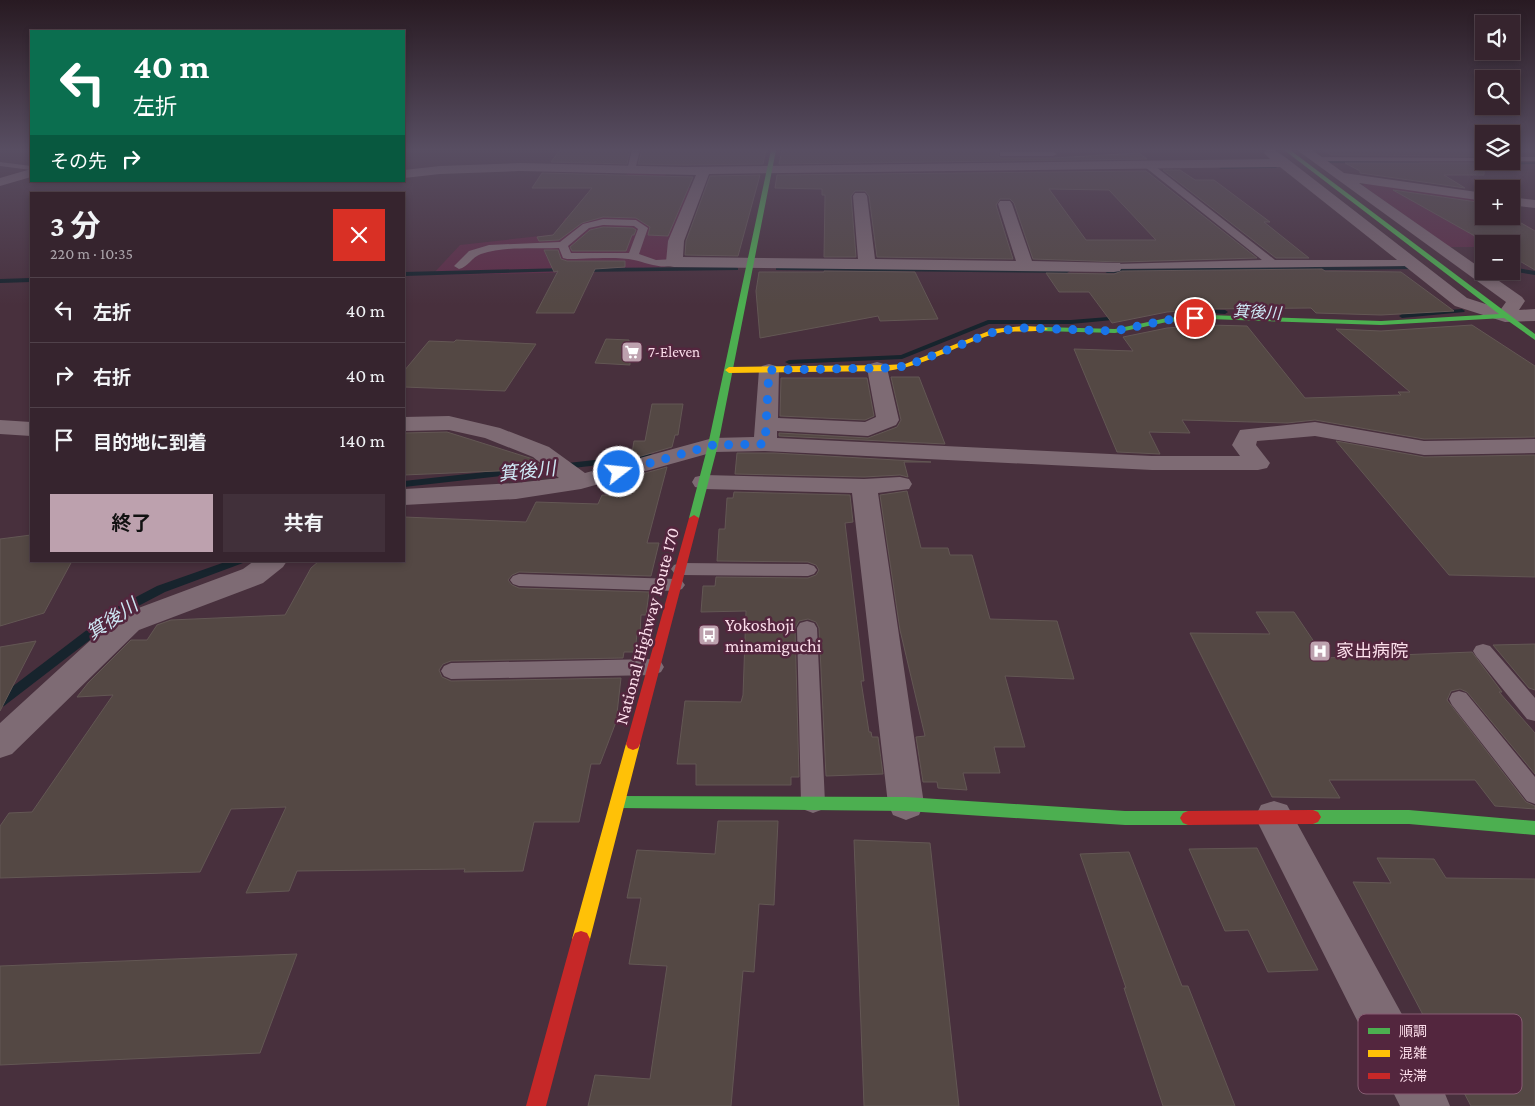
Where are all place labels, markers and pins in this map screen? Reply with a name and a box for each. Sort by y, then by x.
pin [1174,297,1216,339]
supermarket icon: 7-Eleven [620,340,644,364]
place label: 7-Eleven [648,344,700,360]
place label: Yokoshoji minamiguchi [725,615,822,656]
bus stop icon: Yokoshoji minamiguchi [697,623,721,647]
hospital icon: 家出病院 [1308,639,1332,663]
place label: 家出病院 [1336,641,1408,661]

